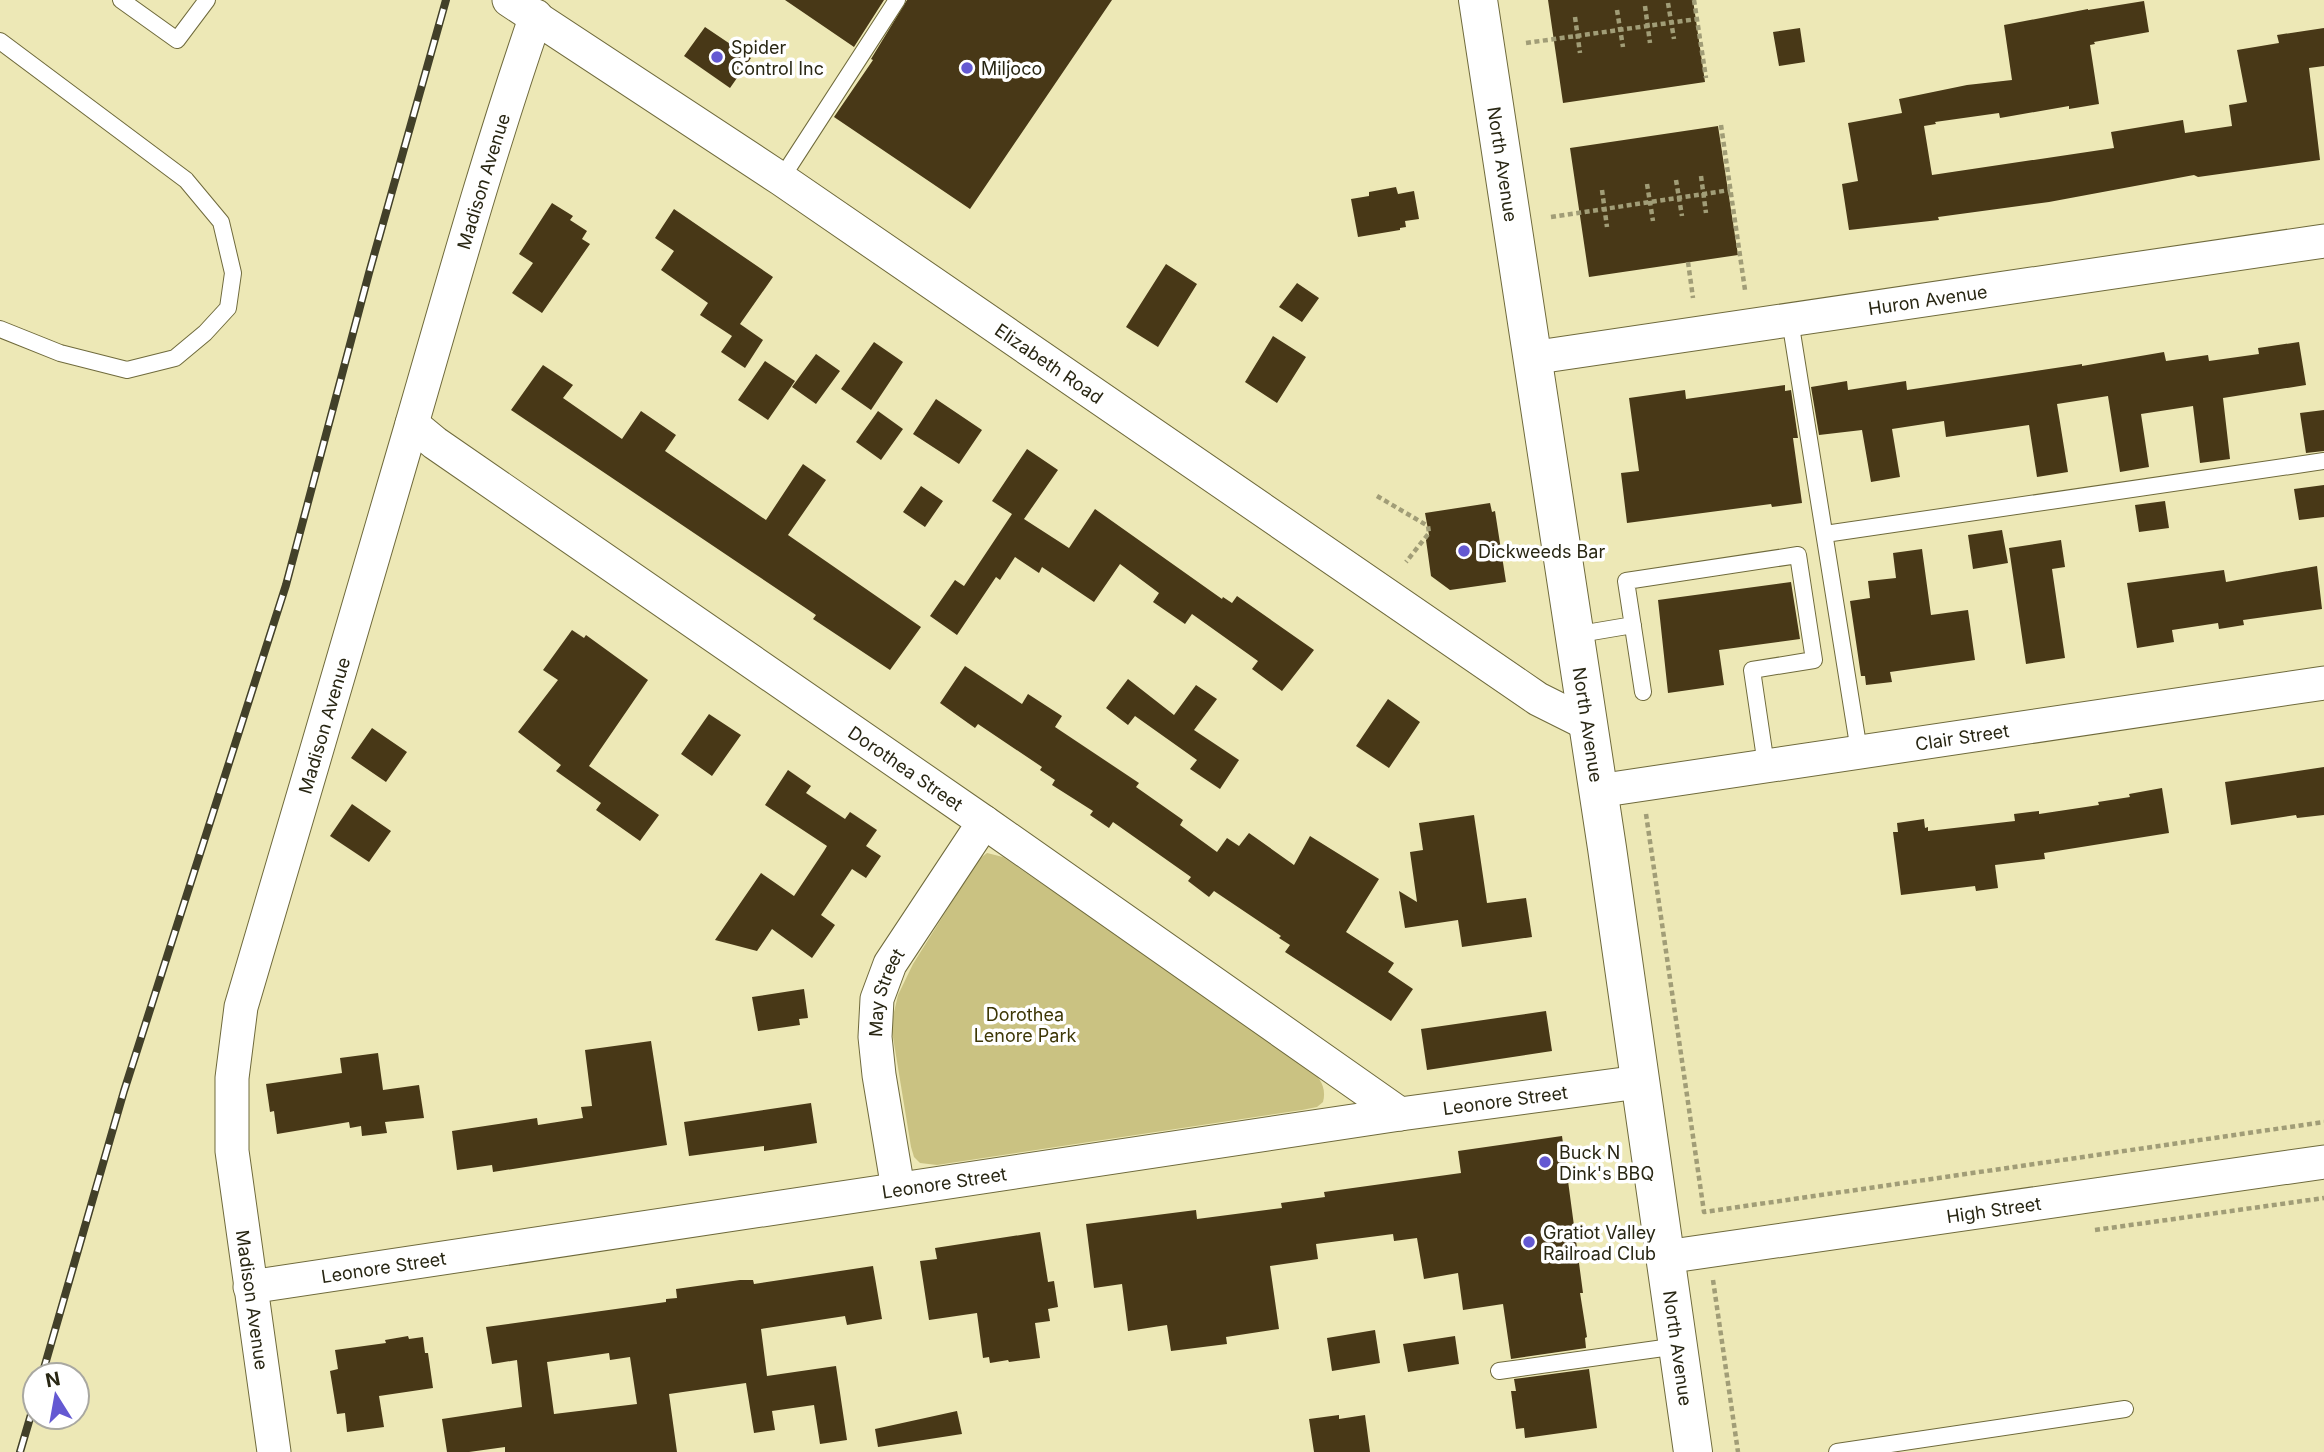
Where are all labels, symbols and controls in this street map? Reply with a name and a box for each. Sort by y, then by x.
place label: Spider Control Inc [731,37,824,79]
marker: Spider Control Inc [709,49,725,65]
place label: Miljoco [981,58,1042,79]
marker: Miljoco [959,60,975,76]
street label: North Avenue [1484,105,1522,223]
street label: Madison Avenue [453,111,514,252]
street label: Huron Avenue [1867,280,1989,319]
street label: Elizabeth Road [991,319,1107,408]
place label: Dickweeds Bar [1478,541,1605,562]
marker: Dickweeds Bar [1456,543,1472,559]
street label: Madison Avenue [294,655,354,796]
street label: North Avenue [1569,666,1607,784]
street label: Clair Street [1914,719,2010,754]
street label: Dorothea Street [845,721,967,815]
street label: May Street [865,944,908,1037]
park label: Dorothea Lenore Park [974,1004,1076,1046]
street label: Leonore Street [1441,1081,1569,1119]
place label: Buck N Dink's BBQ [1559,1142,1654,1184]
marker: Buck N Dink's BBQ [1537,1154,1553,1170]
street label: Leonore Street [880,1163,1008,1202]
street label: High Street [1945,1192,2042,1227]
place label: Gratiot Valley Railroad Club [1543,1222,1656,1264]
street label: Madison Avenue [232,1229,272,1371]
marker: Gratiot Valley Railroad Club [1521,1234,1537,1250]
street label: Leonore Street [320,1247,447,1287]
street label: North Avenue [1660,1289,1697,1407]
north arrow [21,1361,91,1431]
text: N [44,1367,62,1392]

